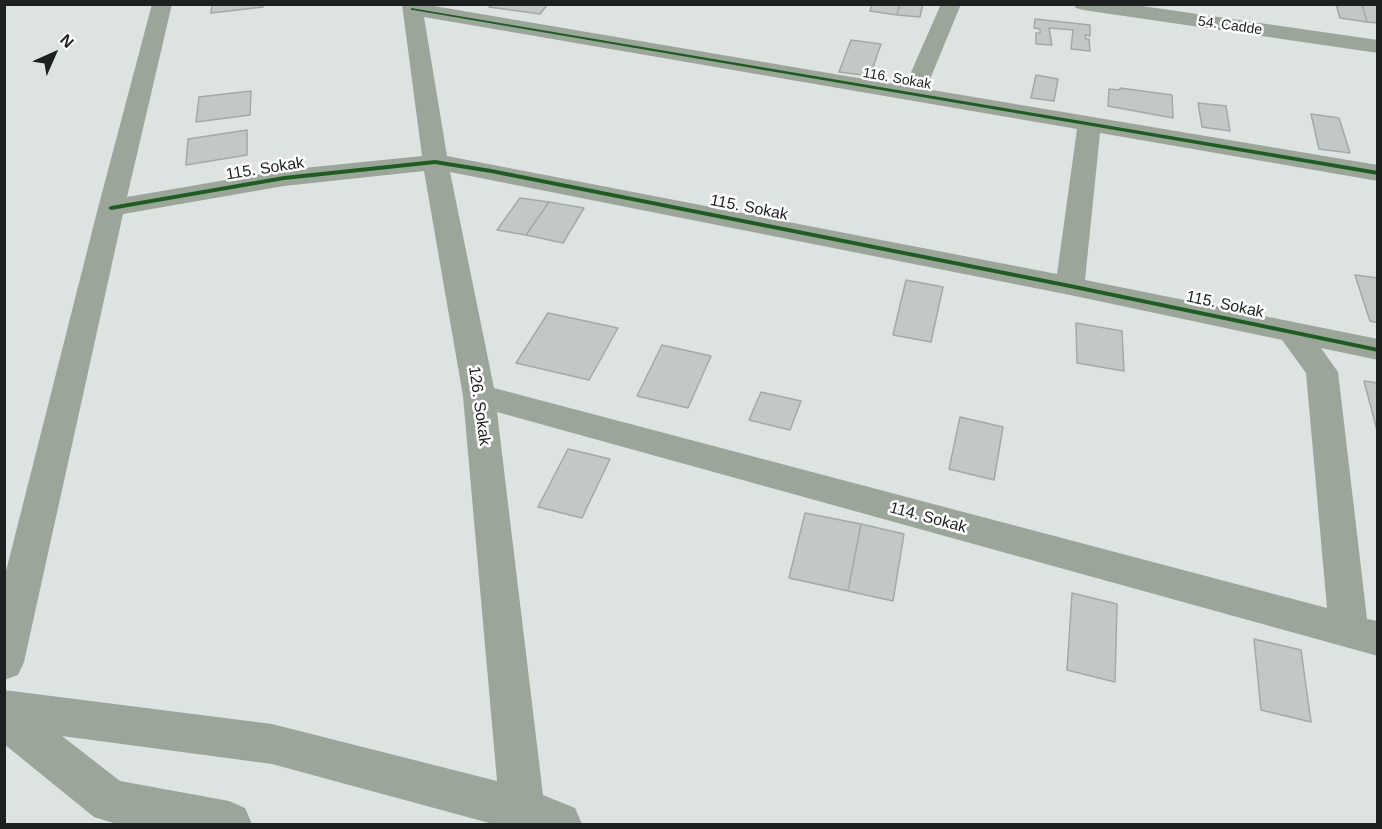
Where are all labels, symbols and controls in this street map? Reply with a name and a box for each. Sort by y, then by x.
street label: 54. Cadde [1197,13,1263,39]
north arrow [24,24,84,84]
text: N [57,31,77,51]
street label: 116. Sokak [862,65,932,93]
street label: 115. Sokak [225,153,305,185]
street label: 115. Sokak [708,191,790,225]
street label: 115. Sokak [1184,287,1266,323]
street label: 126. Sokak [464,365,494,447]
street label: 114. Sokak [887,499,969,537]

